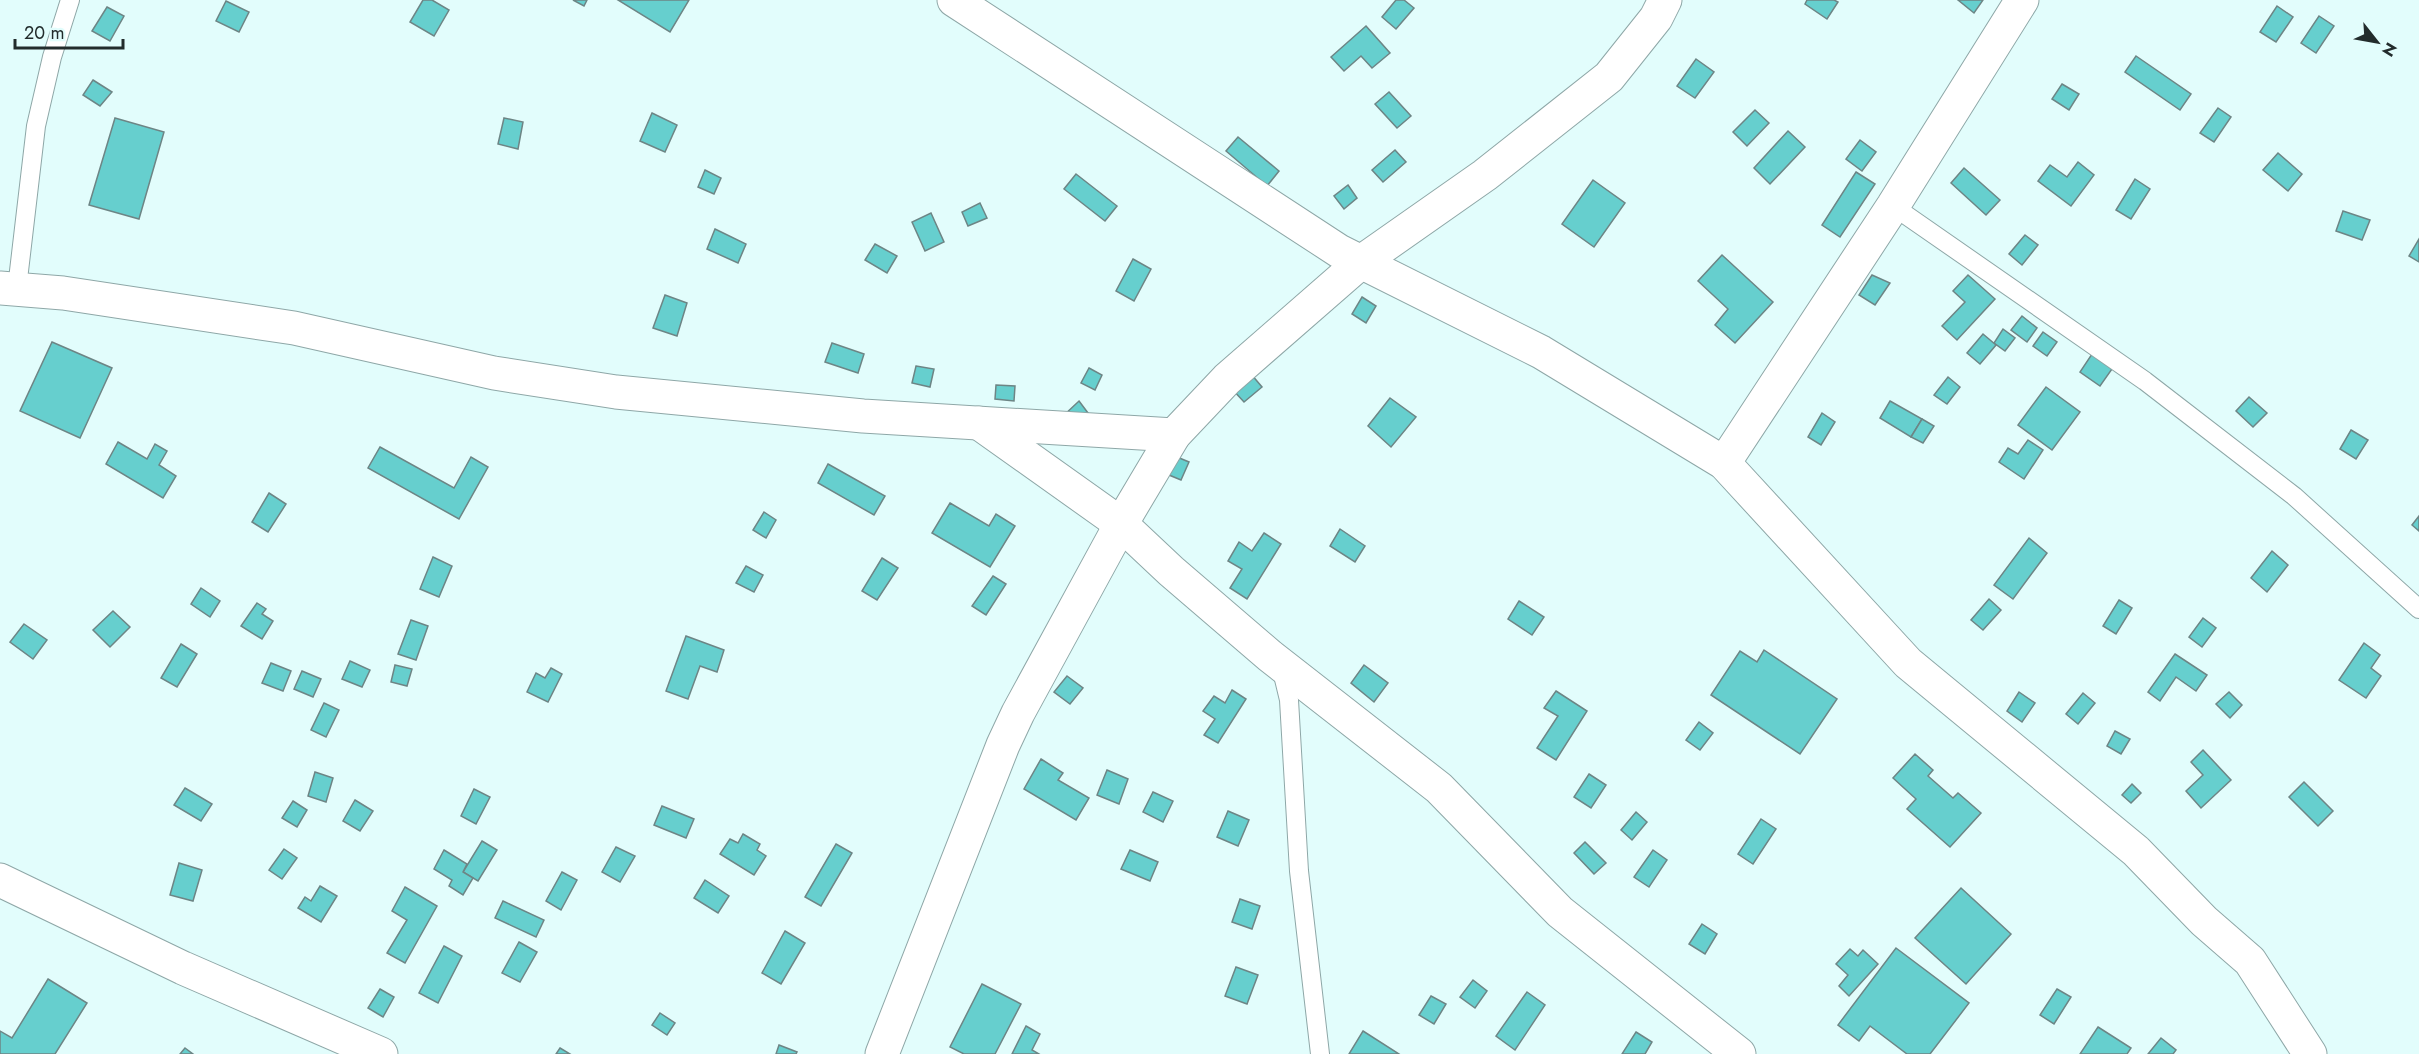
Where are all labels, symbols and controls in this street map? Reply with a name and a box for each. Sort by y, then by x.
scale bar [15,12,123,50]
north arrow [2347,12,2407,72]
text: 20 m [24,20,64,46]
text: N [2376,38,2403,61]

